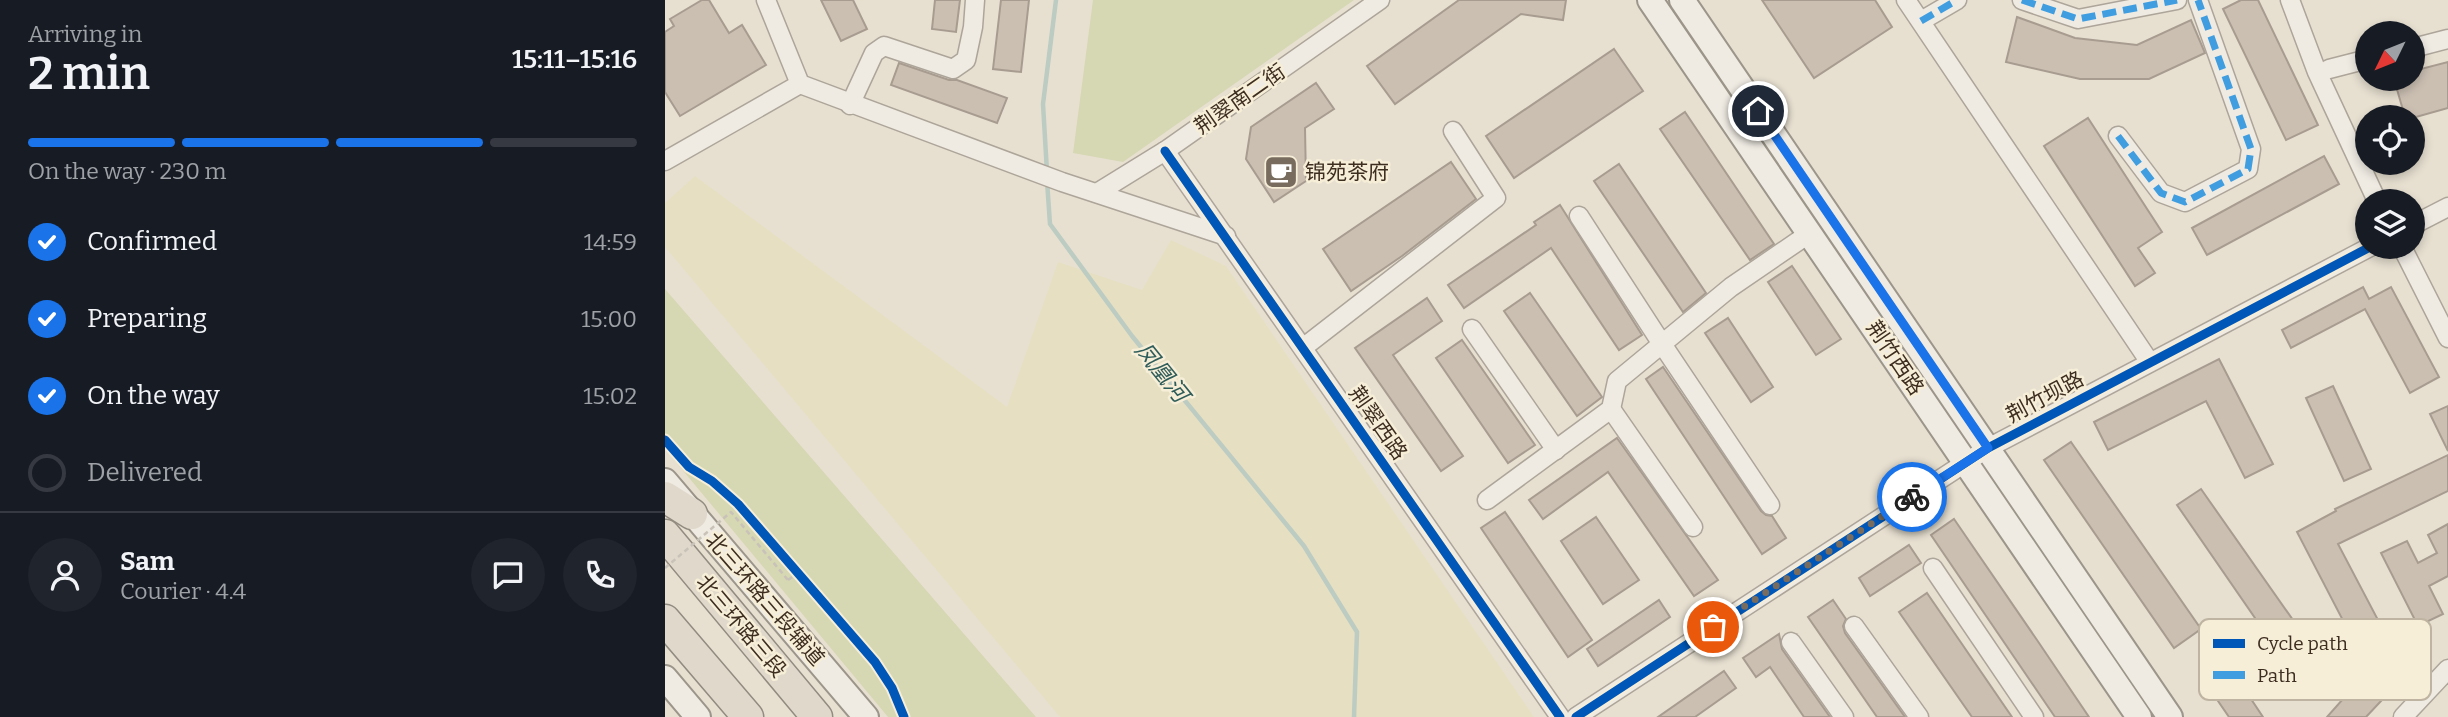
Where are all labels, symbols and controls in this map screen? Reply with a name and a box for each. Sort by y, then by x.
text: Arriving in [28,20,142,48]
north arrow [2355,21,2425,91]
map controls [2355,21,2425,259]
text: 15:11–15:16 [512,44,637,75]
text: 2 min [28,46,150,101]
street label: 荆翠南二街 [1190,58,1290,140]
pin [1728,81,1788,141]
icon: home [1739,92,1777,130]
button: locate [2355,105,2425,175]
cafe icon: 锦苑茶府 [1262,153,1300,191]
text: On the way · 230 m [28,157,226,185]
place label: 锦苑茶府 [1305,159,1389,185]
button: layers [2355,189,2425,259]
icon: check [28,223,66,261]
text: Confirmed [87,226,217,257]
text: 14:59 [584,228,637,256]
icon: check [28,300,66,338]
text: Preparing [87,303,207,334]
text: 15:00 [581,305,637,333]
street label: 荆竹西路 [1861,316,1929,400]
water label: 凤凰河 [1129,336,1197,411]
street label: 荆竹坝路 [2002,366,2088,428]
icon: check [28,377,66,415]
text: On the way [87,380,220,411]
street label: 荆翠西路 [1343,381,1413,465]
text: 15:02 [583,382,637,410]
text: Delivered [87,457,202,488]
courier [1877,462,1947,532]
icon: bike [1893,478,1931,516]
street label: 北三环路三段辅道 [700,527,830,671]
button: person [28,538,102,612]
button: chat [471,538,545,612]
button: phone [563,538,637,612]
text: Sam [120,546,175,577]
street label: 北三环路三段 [691,570,791,682]
text: Courier · 4.4 [120,577,246,605]
pin [1683,597,1743,657]
icon: bag [1694,608,1732,646]
legend [2199,619,2431,700]
text: Cycle path [2257,632,2348,655]
text: Path [2257,664,2297,687]

